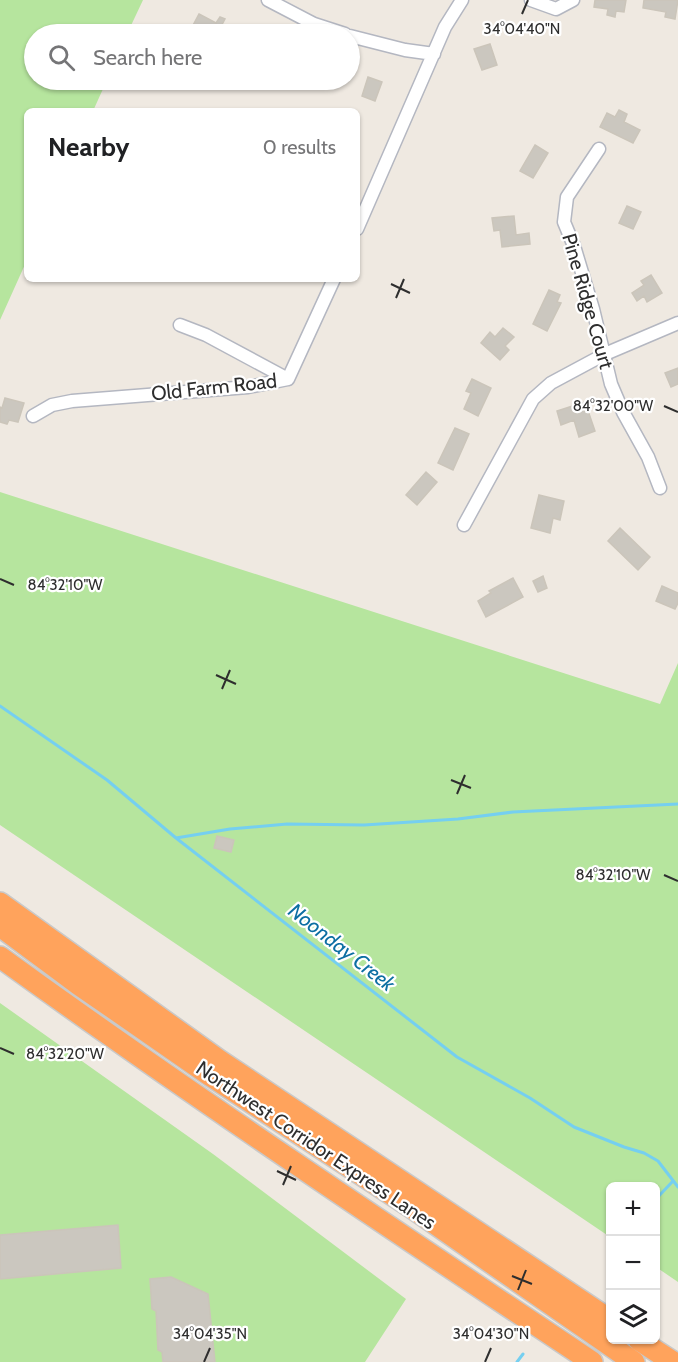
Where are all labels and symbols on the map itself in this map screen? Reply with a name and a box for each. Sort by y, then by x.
text: 34°04'40"N [484,20,560,38]
street label: Pine Ridge Court [557,230,619,372]
street label: Old Farm Road [150,368,278,406]
text: 84°32'00"W [573,397,654,415]
text: 84°32'10"W [28,576,103,594]
text: 84°32'10"W [576,866,651,884]
water label: Noonday Creek [284,898,401,997]
text: 84°32'20"W [26,1045,105,1063]
street label: Northwest Corridor Express Lanes [192,1056,440,1234]
text: 34°04'35"N [173,1325,247,1343]
text: 34°04'30"N [453,1325,529,1343]

